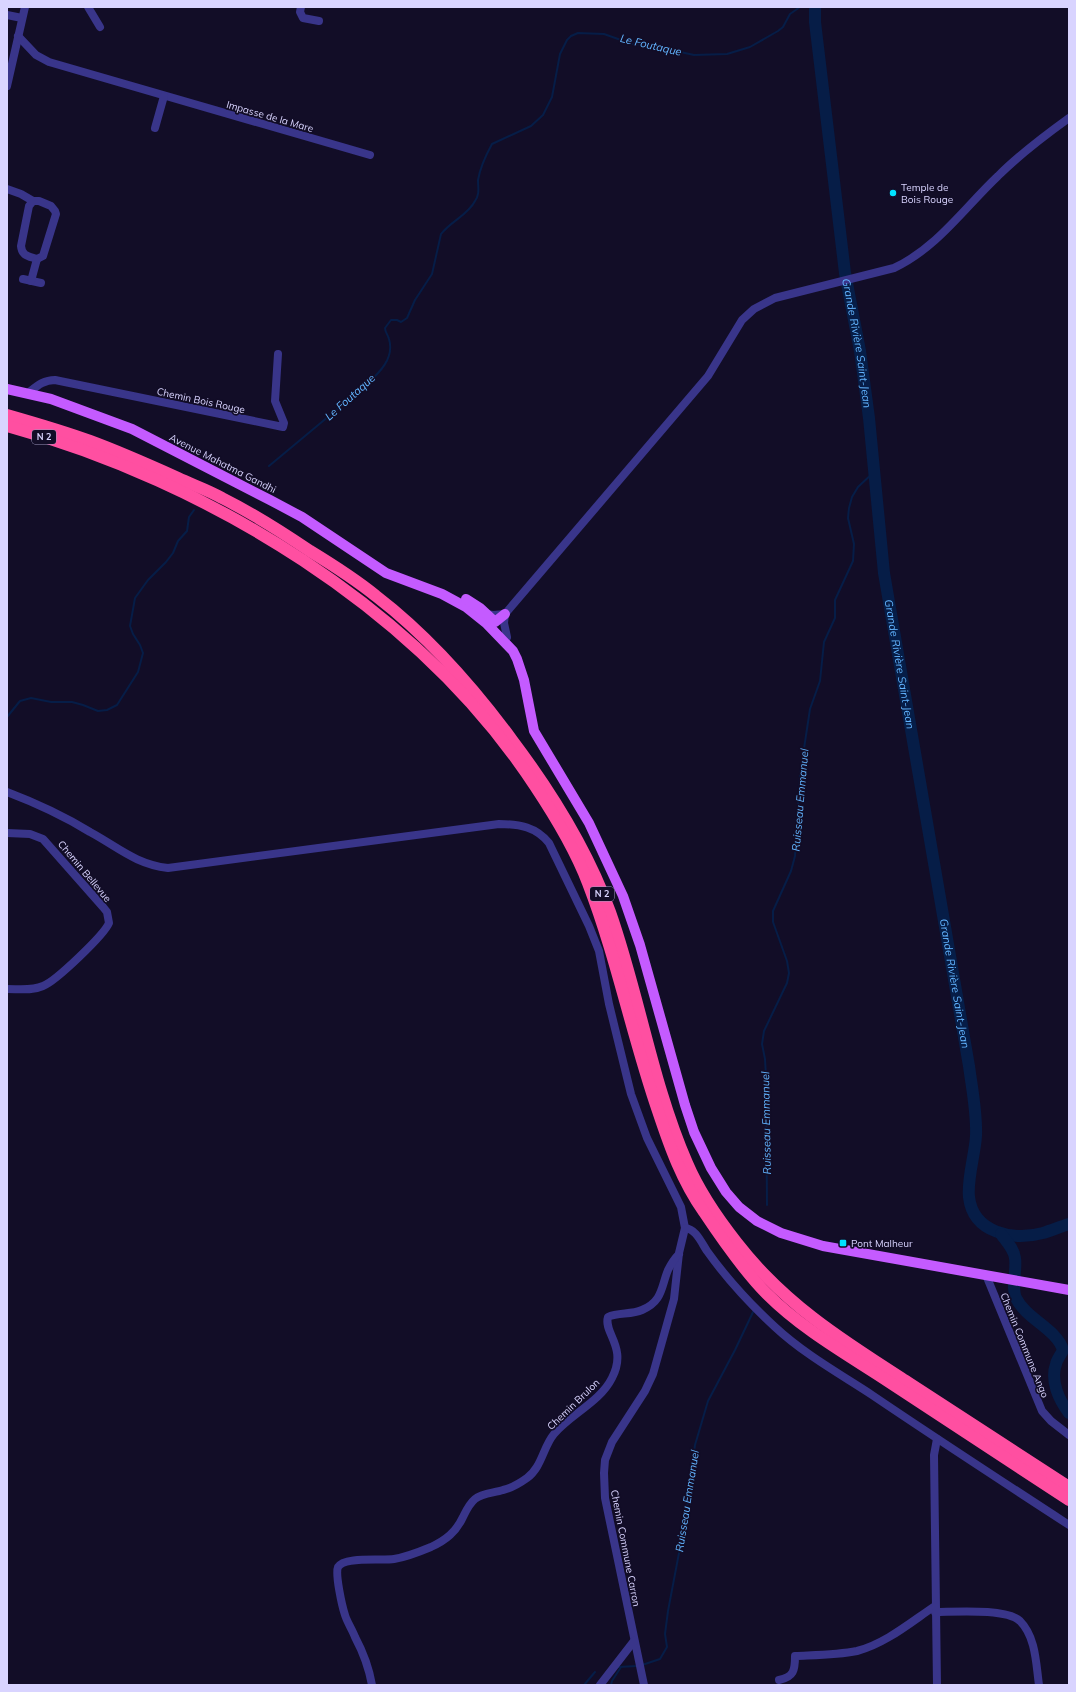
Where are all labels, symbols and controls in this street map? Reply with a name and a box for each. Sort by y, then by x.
water label: Le Foutaque [619,31,683,59]
street label: Impasse de la Mare [225,98,315,135]
place label: Temple de Bois Rouge [901,181,953,206]
marker: Temple de Bois Rouge [888,188,898,198]
water label: Grande Rivière Saint-Jean [839,277,875,409]
water label: Le Foutaque [322,371,378,423]
street label: Chemin Bois Rouge [156,385,246,416]
road number: N 2 [32,430,56,444]
street label: Avenue Mahatma Gandhi [167,431,278,496]
water label: Grande Rivière Saint-Jean [882,598,918,730]
water label: Ruisseau Emmanuel [789,748,811,852]
street label: Chemin Bellevue [55,838,114,905]
road number: N 2 [590,887,614,901]
water label: Grande Rivière Saint-Jean [937,917,973,1049]
water label: Ruisseau Emmanuel [758,1071,774,1175]
place label: Pont Malheur [851,1237,913,1250]
marker: Pont Malheur [838,1238,848,1248]
street label: Chemin Commune Ango [997,1291,1052,1400]
street label: Chemin Brulon [544,1376,602,1433]
water label: Ruisseau Emmanuel [672,1449,702,1553]
street label: Chemin Commune Carron [608,1489,643,1608]

